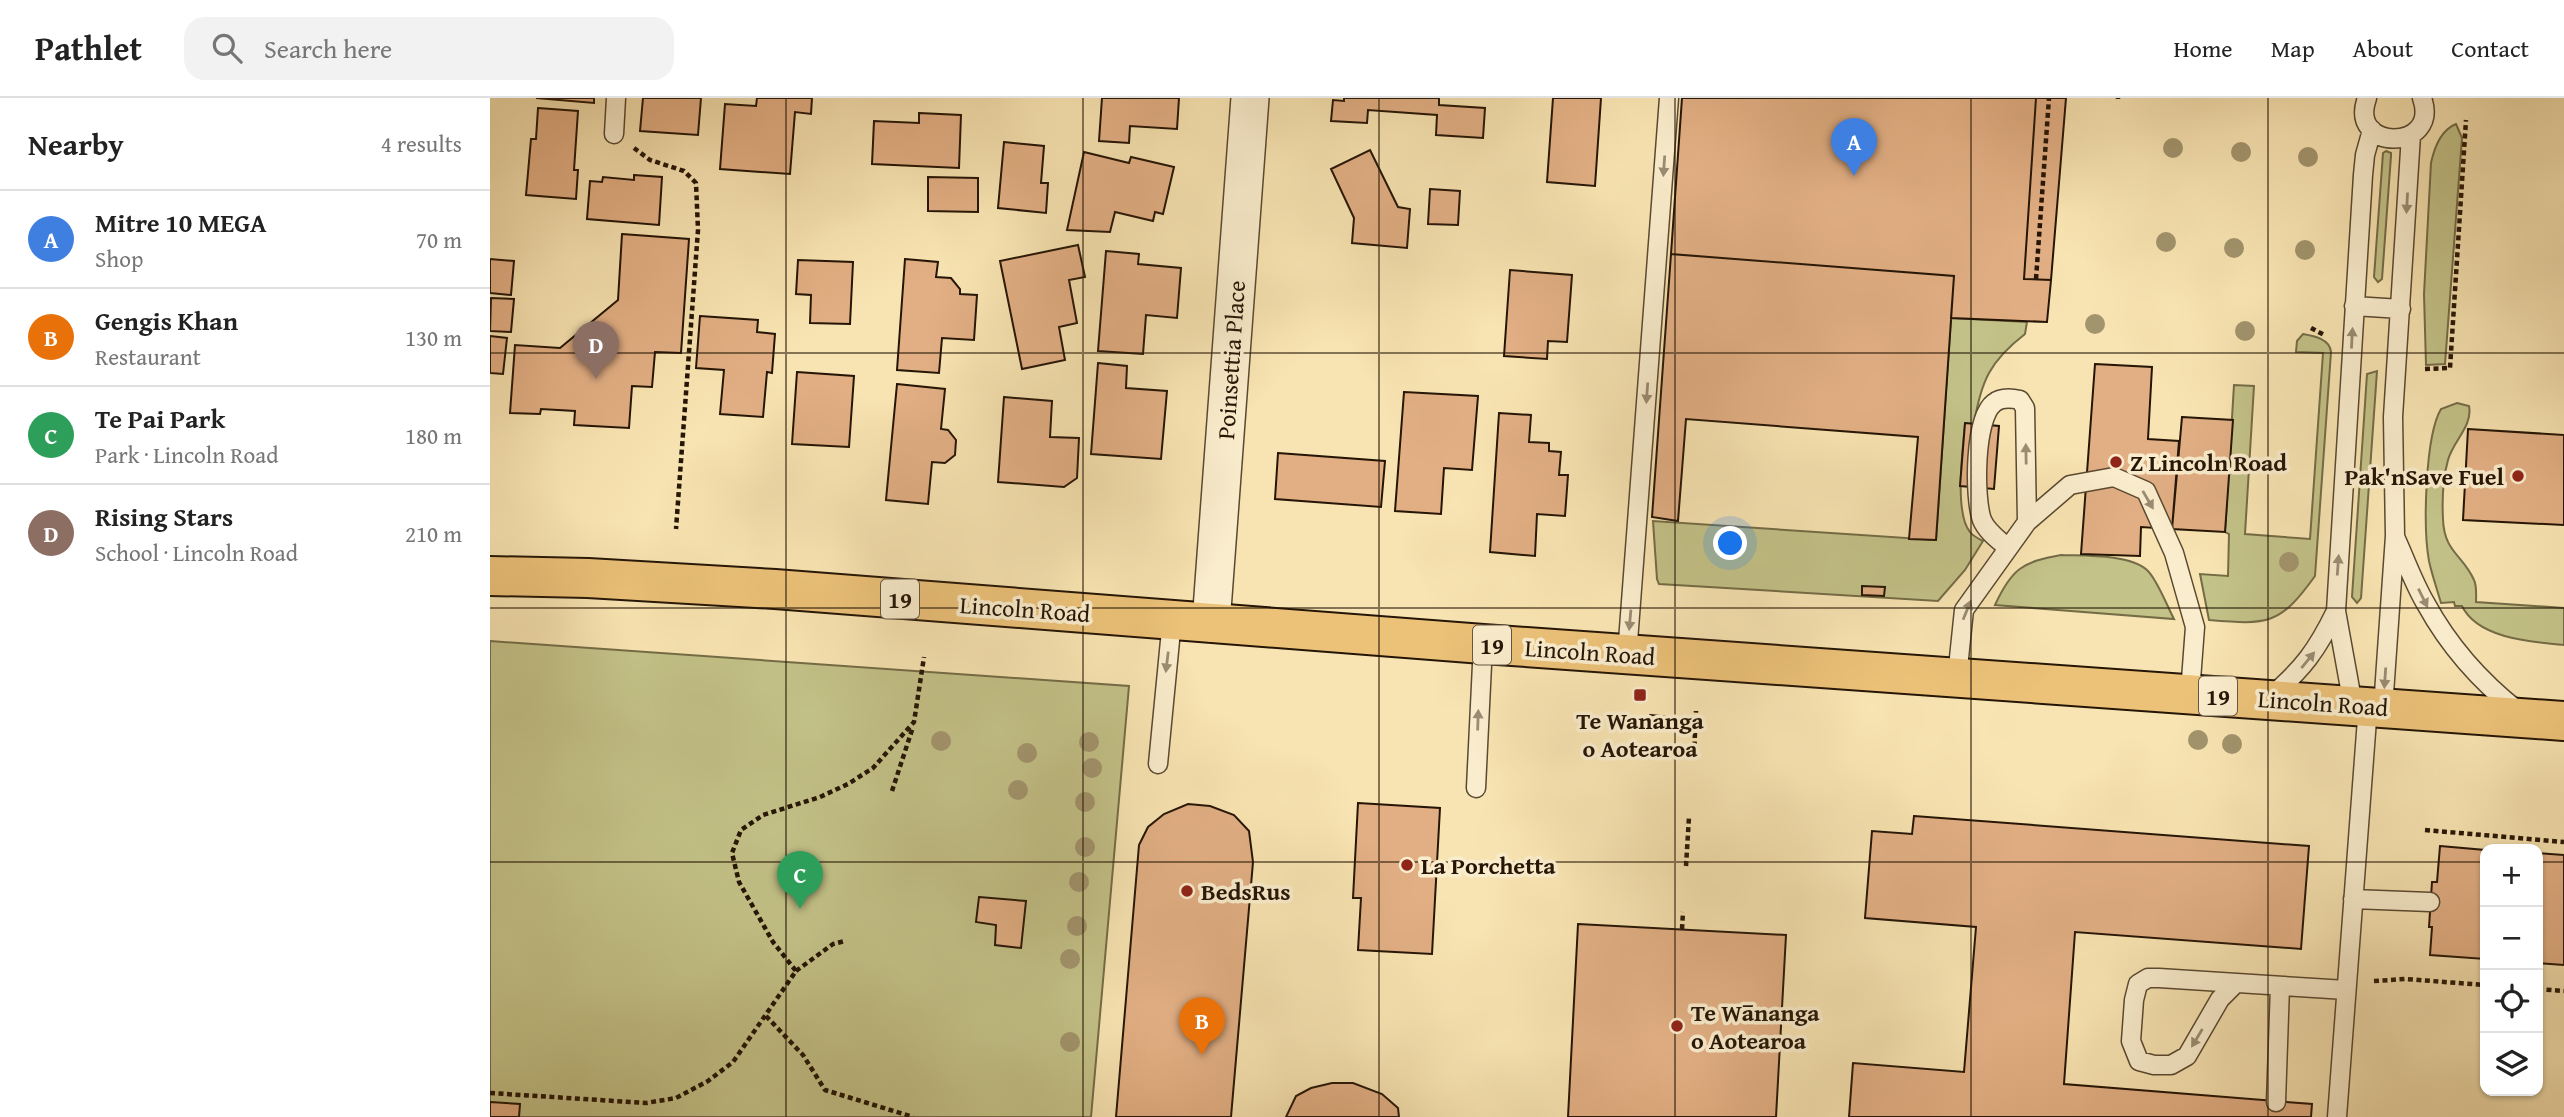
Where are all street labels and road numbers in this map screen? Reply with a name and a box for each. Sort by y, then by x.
street label: Poinsettia Place [1208,279,1254,441]
road number: 19 [881,579,919,618]
street label: Lincoln Road [959,587,1092,631]
road number: 19 [1473,625,1511,664]
street label: Lincoln Road [1524,630,1657,674]
road number: 19 [2199,676,2237,716]
street label: Lincoln Road [2257,681,2390,725]

